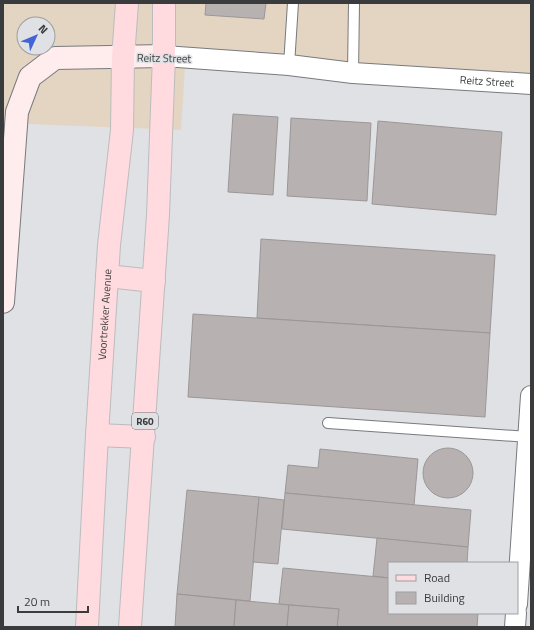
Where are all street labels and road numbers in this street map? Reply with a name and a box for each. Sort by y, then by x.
street label: Reitz Street [137,50,191,66]
street label: Reitz Street [459,72,515,91]
street label: Voortrekker Avenue [94,268,116,361]
road number: R60 [132,413,158,429]

